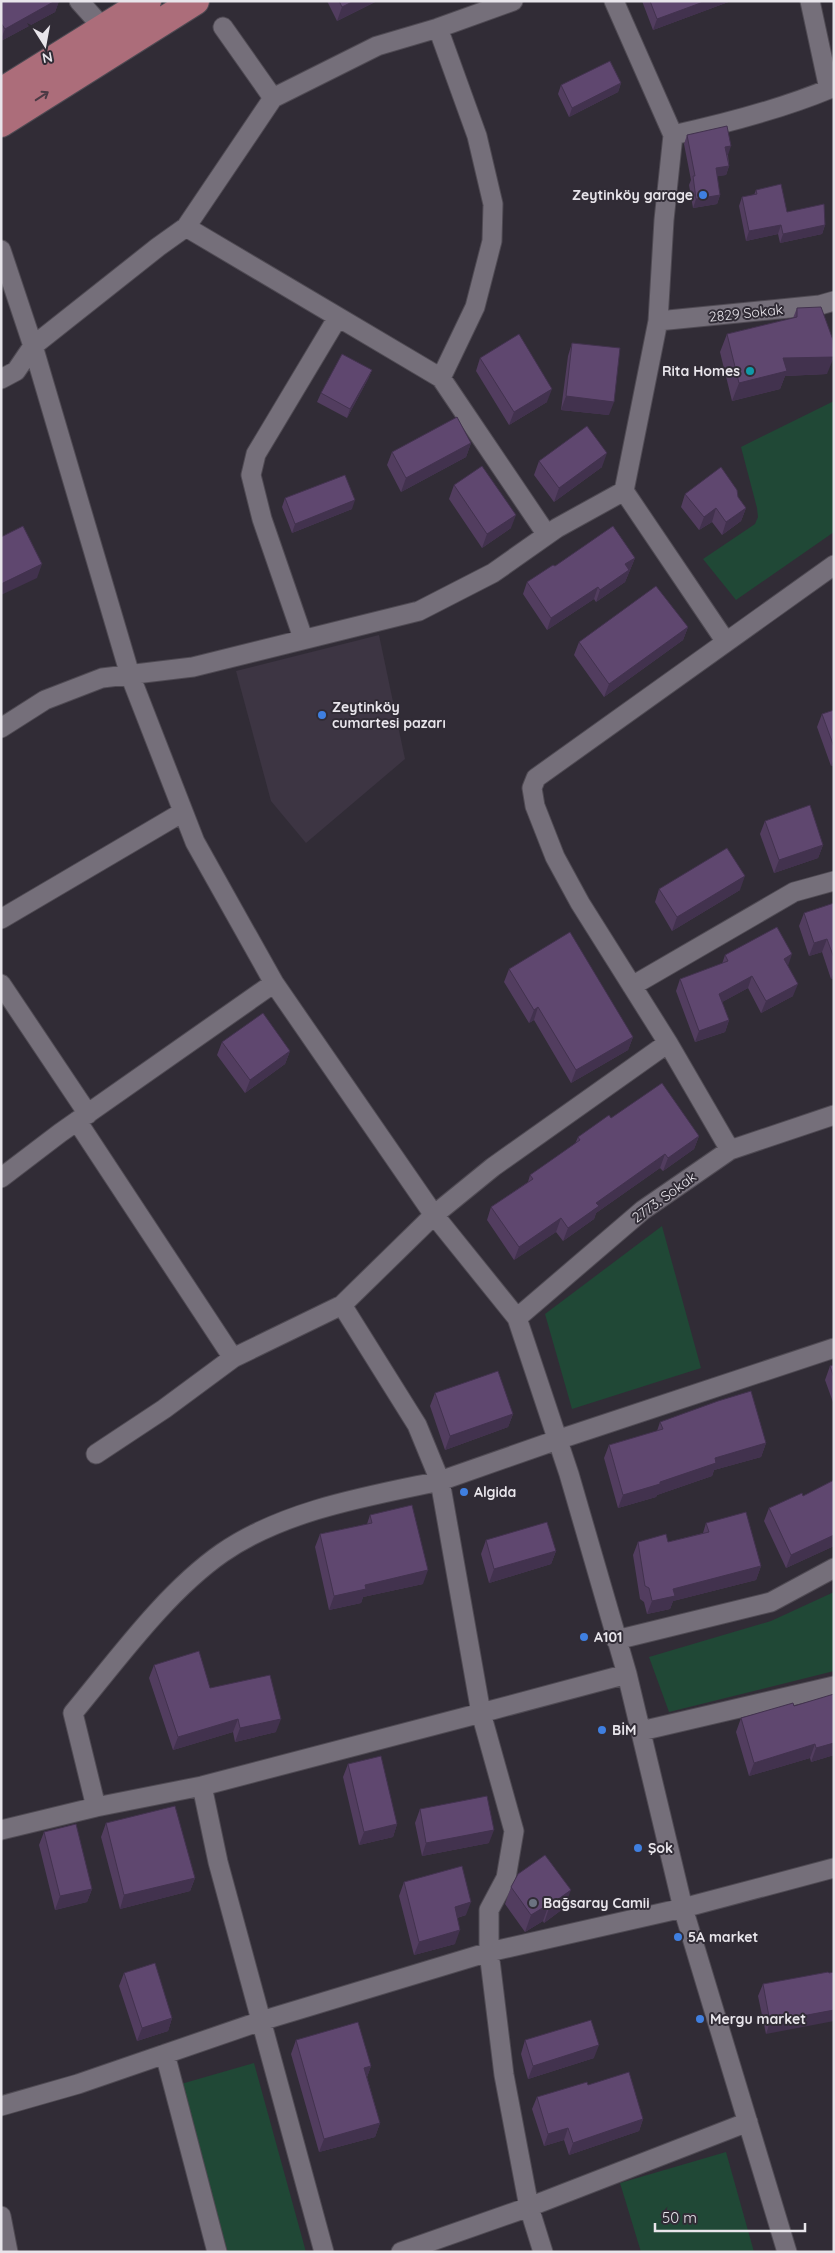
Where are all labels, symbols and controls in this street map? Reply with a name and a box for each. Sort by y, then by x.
north arrow [20,20,70,70]
text: N [41,48,54,68]
one-way arrow [35,91,49,101]
place label: Zeytinköy garage [572,186,693,204]
marker: Zeytinköy garage [697,189,709,201]
street label: 2829 Sokak [708,300,784,326]
place label: Rita Homes [662,362,740,380]
marker: Rita Homes [744,365,756,377]
place label: Zeytinköy cumartesi pazarı [332,698,446,732]
marker: Zeytinköy cumartesi pazarı [316,709,328,721]
street label: 2773. Sokak [628,1168,700,1226]
place label: Algida [474,1483,516,1501]
marker: Algida [458,1486,470,1498]
place label: A101 [594,1628,622,1646]
marker: A101 [578,1631,590,1643]
place label: BİM [612,1721,637,1739]
marker: BİM [596,1724,608,1736]
place label: Şok [648,1839,673,1857]
marker: Şok [632,1842,644,1854]
place label: Bağsaray Camii [543,1894,649,1912]
marker: Bağsaray Camii [527,1897,539,1909]
place label: 5A market [688,1928,759,1946]
marker: 5A market [672,1931,684,1943]
place label: Mergu market [710,2010,806,2028]
marker: Mergu market [694,2013,706,2025]
scale bar [655,2200,805,2232]
text: 50 m [662,2208,697,2227]

